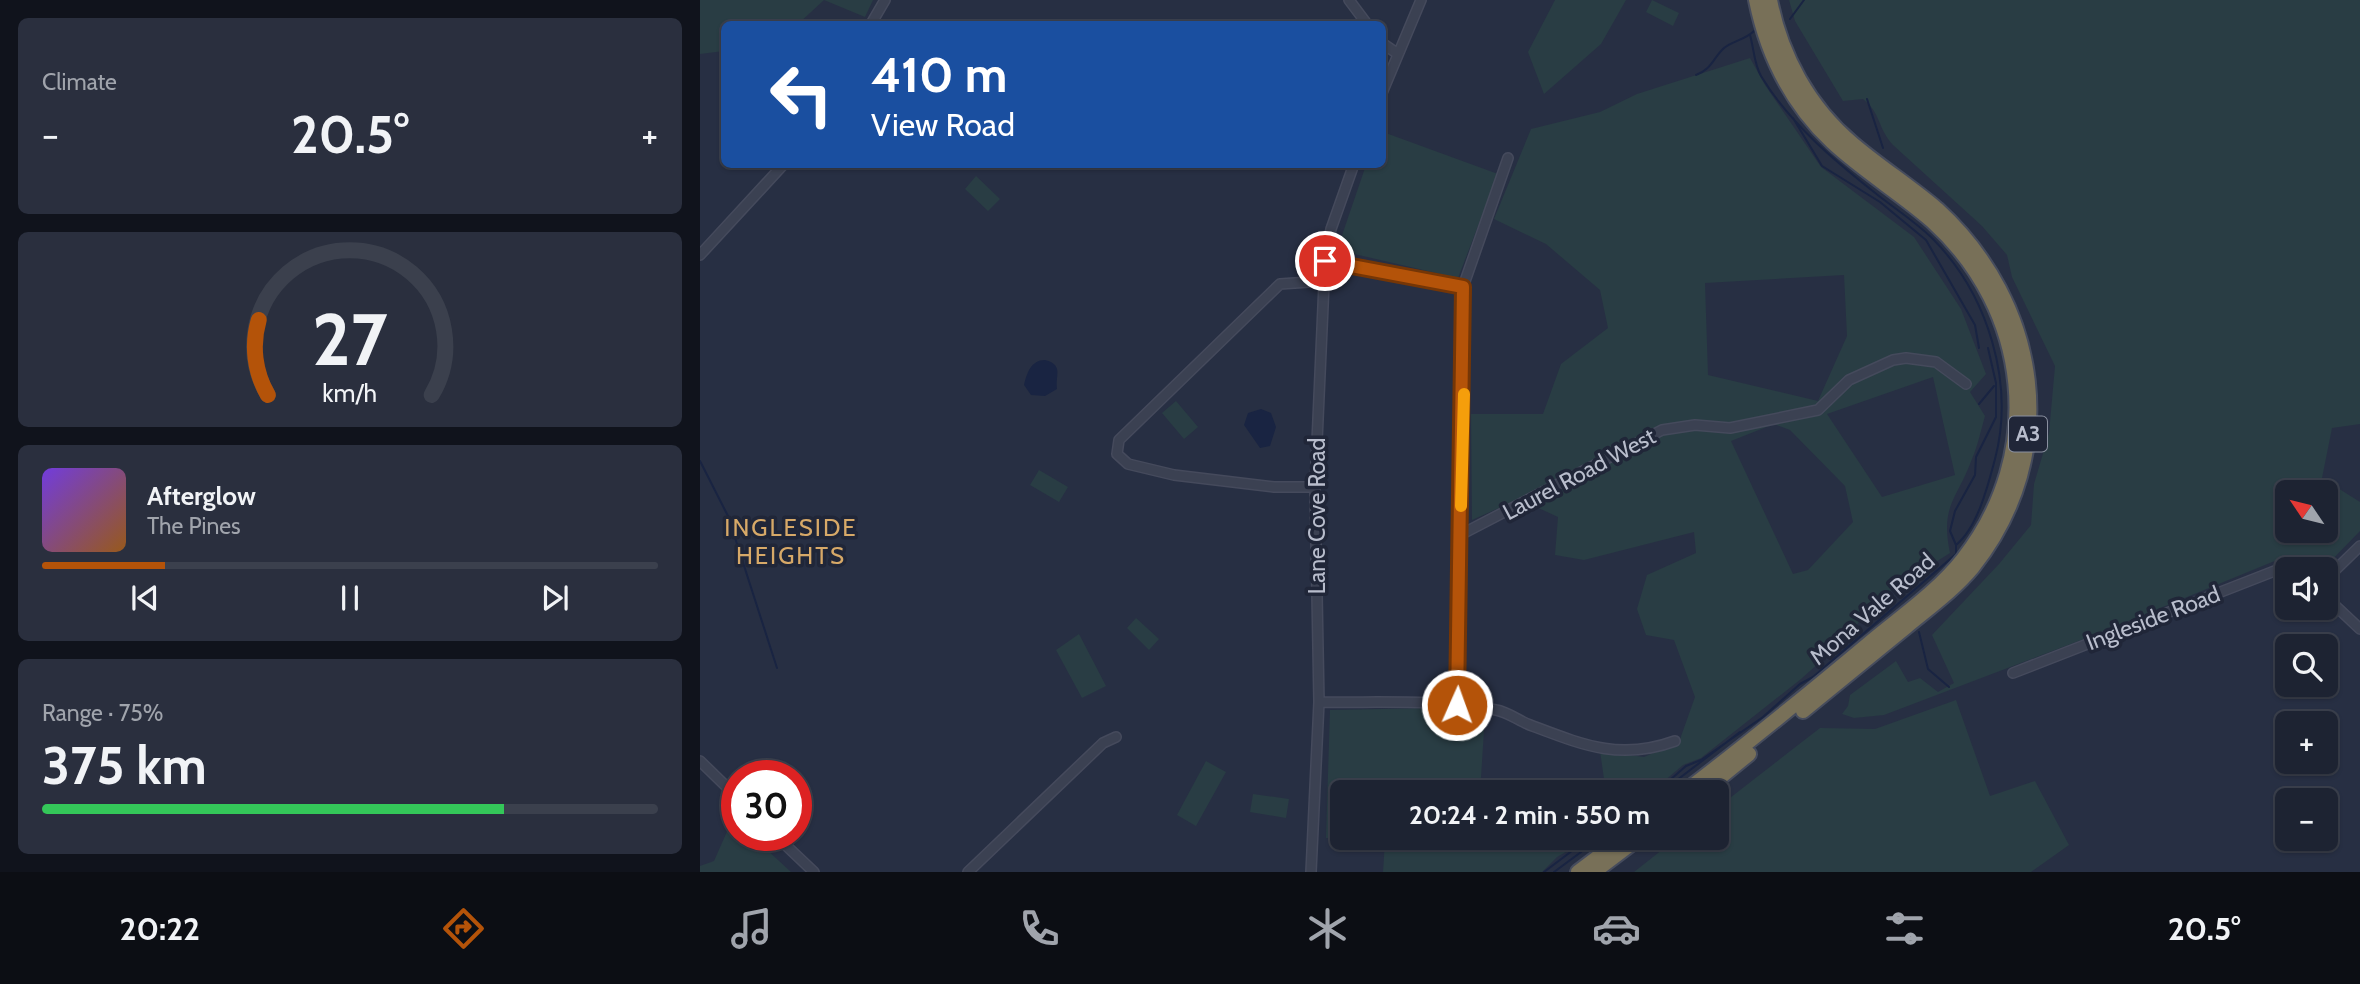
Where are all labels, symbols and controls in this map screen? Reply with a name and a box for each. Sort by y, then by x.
text: 410 m [871,45,1007,104]
icon: left [756,49,847,140]
text: Climate [42,68,117,96]
text: 20.5° [291,103,409,166]
text: View Road [871,105,1015,144]
text: − [42,111,59,158]
text: + [641,111,658,158]
pin [1295,231,1355,291]
icon: arrive [1306,242,1344,280]
text: 27 [312,296,388,384]
text: km/h [323,378,377,408]
road number: A3 [2009,416,2047,452]
street label: Laurel Road West [1498,422,1660,526]
street label: Lane Cove Road [1303,438,1331,594]
text: Afterglow [147,480,256,512]
north arrow [2275,480,2338,542]
map controls [2275,480,2338,851]
text: The Pines [147,512,241,540]
district label: INGLESIDE HEIGHTS [724,513,858,570]
street label: Mona Vale Road [1804,547,1940,671]
button: sound [2275,557,2338,620]
icon: previous [126,579,164,617]
icon: pause [331,579,369,617]
icon: next [536,579,574,617]
street label: Ingleside Road [2082,580,2224,656]
button: search [2275,634,2338,697]
position arrow [1420,668,1494,742]
text: Range · 75% [42,699,163,727]
button: + [2275,711,2338,774]
text: 375 km [42,734,207,797]
speed limit sign: 30 [721,760,812,851]
button: − [2275,788,2338,851]
text: 20:24 · 2 min · 550 m [1409,799,1650,831]
icon: directions [439,904,488,953]
icon: music [727,904,776,953]
icon: phone [1015,904,1064,953]
icon: climate [1303,904,1352,953]
icon: car [1592,904,1641,953]
icon: filters [1880,904,1929,953]
text: 20:22 [120,909,200,948]
text: 20.5° [2168,909,2240,948]

